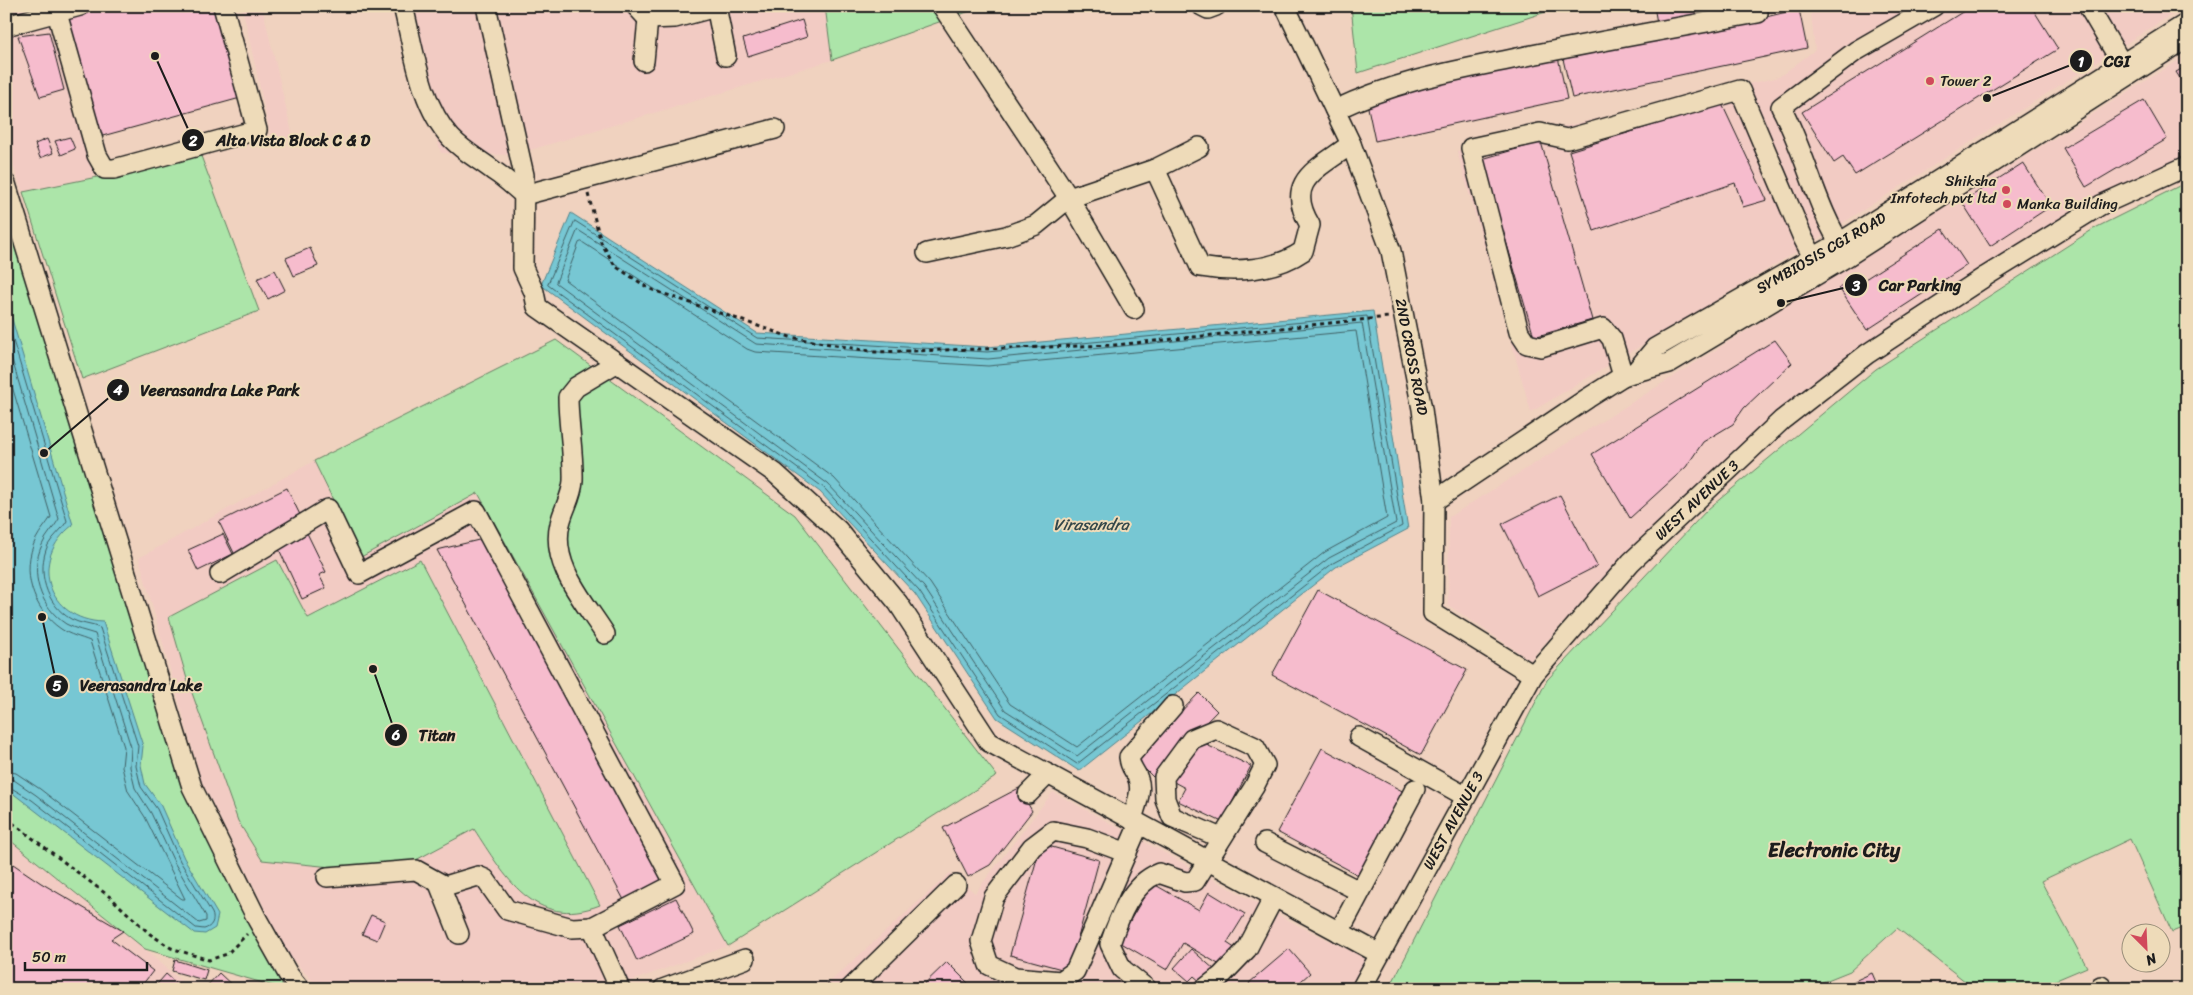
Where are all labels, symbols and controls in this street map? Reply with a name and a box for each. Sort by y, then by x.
callout: CGI [2069,46,2140,77]
text: CGI [2103,47,2132,76]
text: 1 [2078,49,2085,75]
place label: Tower 2 [1940,68,1992,94]
marker: Tower 2 [1924,75,1936,87]
callout: Alta Vista Block C & D [180,125,381,156]
text: Alta Vista Block C & D [215,126,370,155]
text: 2 [188,128,198,154]
place label: Shiksha Infotech pvt ltd [1890,168,1997,211]
marker: Shiksha Infotech pvt ltd [2000,184,2012,196]
place label: Manka Building [2017,191,2118,217]
marker: Manka Building [2001,198,2013,210]
street label: SYMBIOSIS CGI ROAD [1751,205,1891,301]
callout: Car Parking [1843,270,1971,301]
text: Car Parking [1878,271,1962,300]
text: 3 [1851,273,1861,299]
street label: 2ND CROSS ROAD [1388,296,1436,417]
callout: Veerasandra Lake Park [105,375,310,406]
text: Veerasandra Lake Park [140,376,300,405]
text: 4 [112,377,123,403]
street label: WEST AVENUE 3 [1648,453,1745,547]
water label: Virasandra [1053,510,1131,539]
callout: Veerasandra Lake [45,670,213,701]
text: Veerasandra Lake [80,671,203,700]
text: 5 [52,673,62,699]
callout: Titan [384,719,466,750]
text: Titan [419,721,456,750]
text: 6 [391,722,401,748]
street label: WEST AVENUE 3 [1416,767,1491,875]
district label: Electronic City [1768,833,1901,868]
north arrow [2120,922,2170,972]
scale bar [25,940,148,972]
text: 50 m [32,944,67,970]
text: N [2141,946,2162,973]

